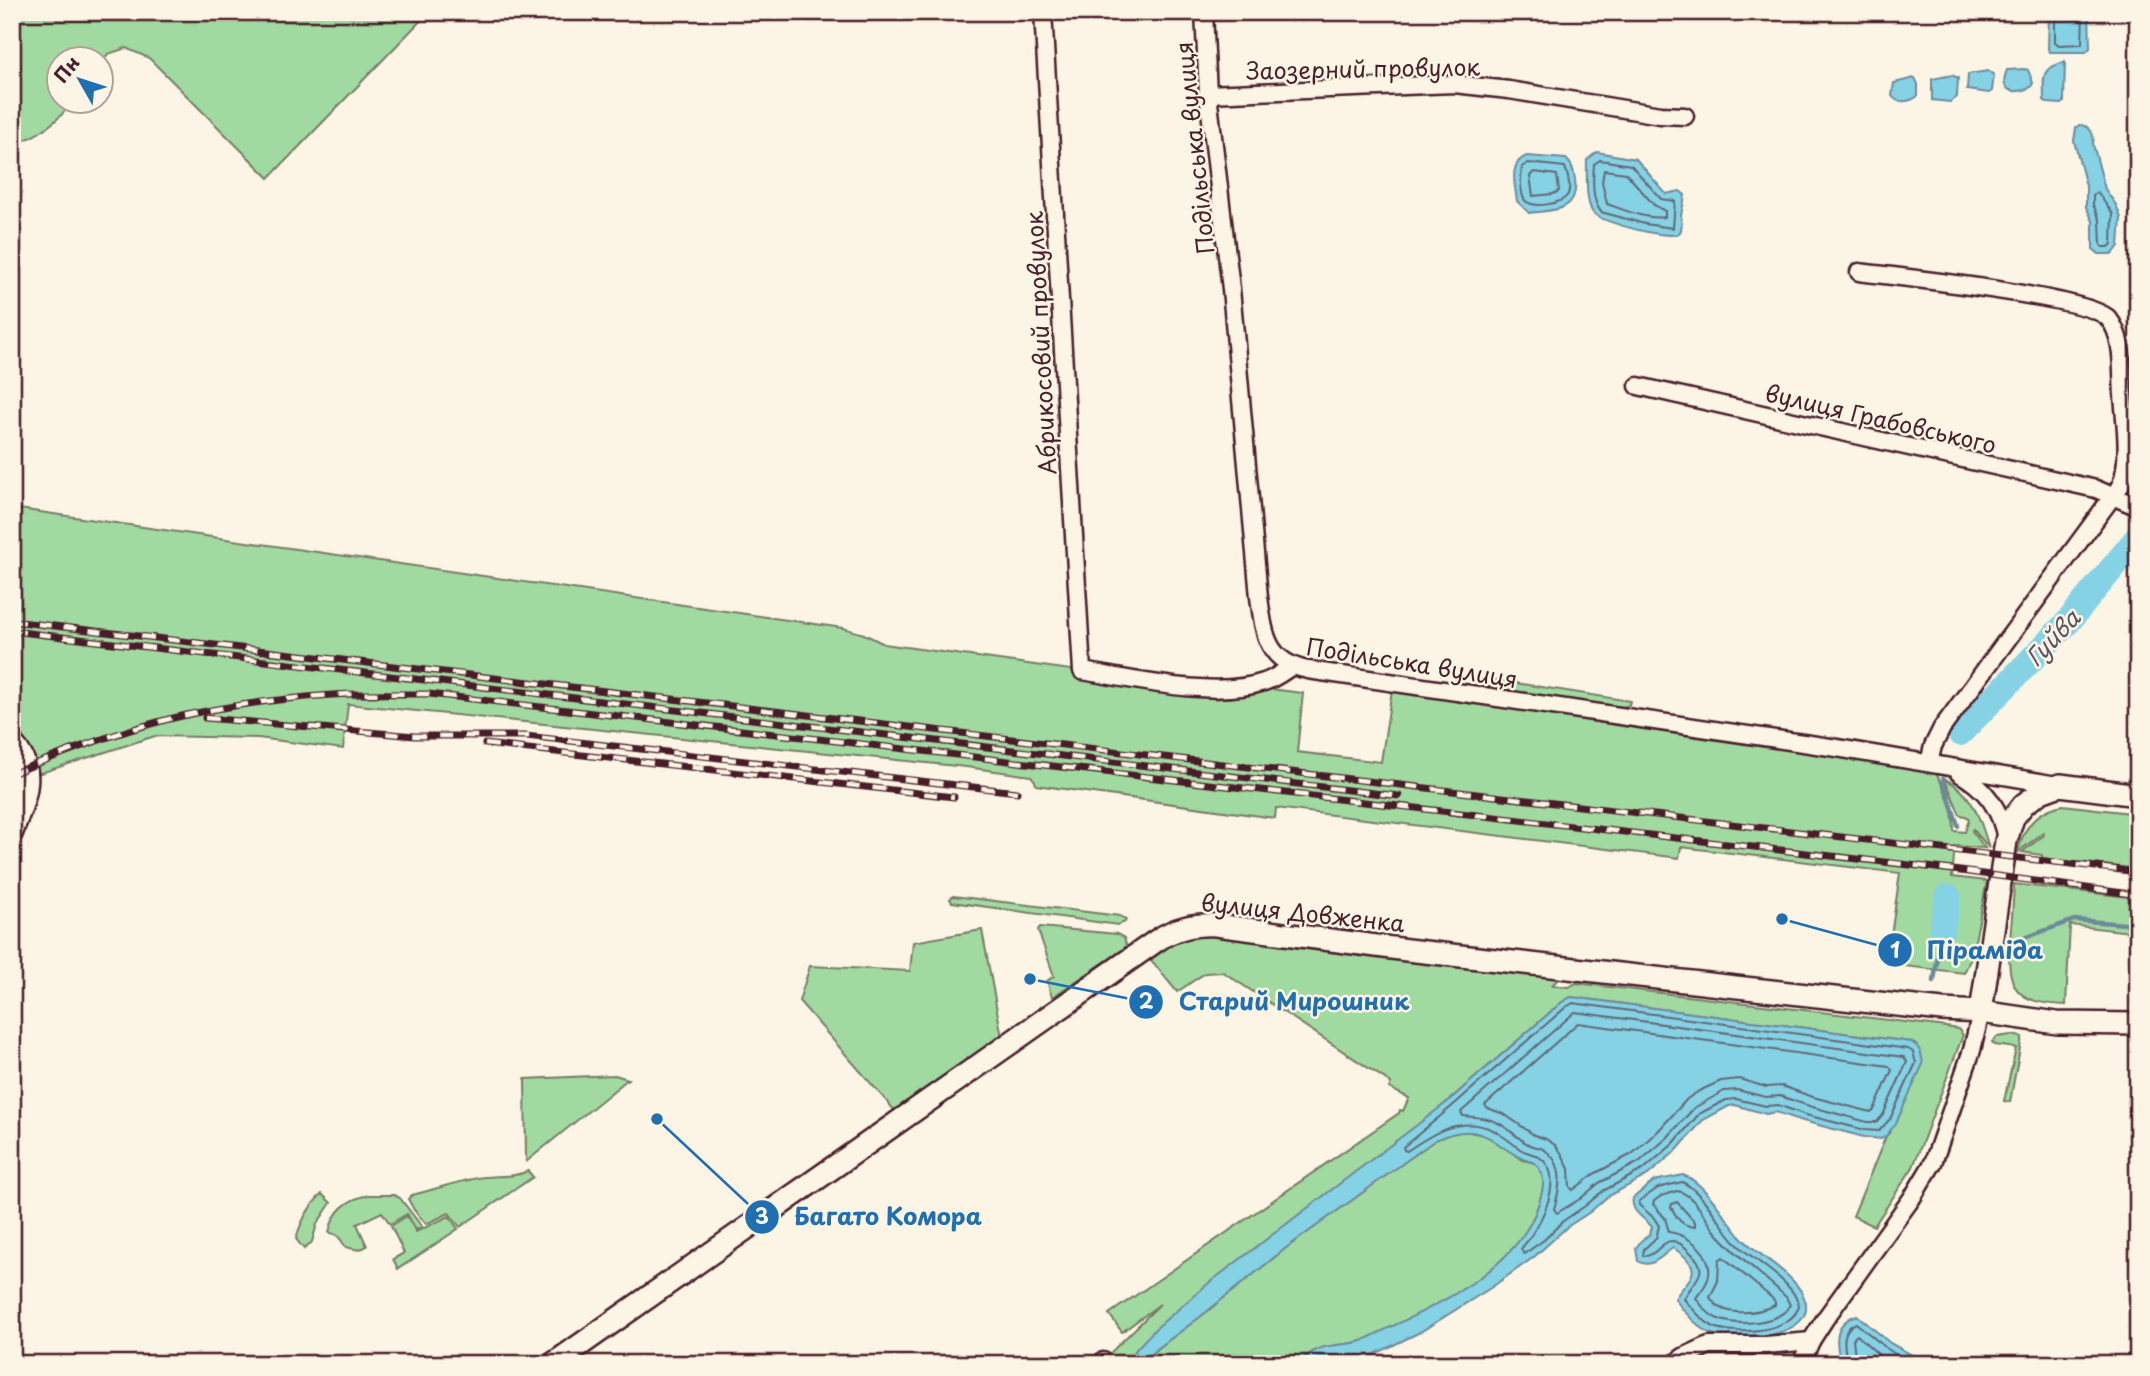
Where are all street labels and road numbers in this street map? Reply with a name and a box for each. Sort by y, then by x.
street label: Подільська вулиця [1165,40,1223,256]
street label: Заозерний провулок [1246,48,1481,88]
street label: Абрикосовий провулок [1016,210,1064,476]
street label: вулиця Грабовського [1762,374,2000,462]
street label: Подільська вулиця [1304,628,1520,696]
street label: вулиця Довженка [1199,884,1407,940]

